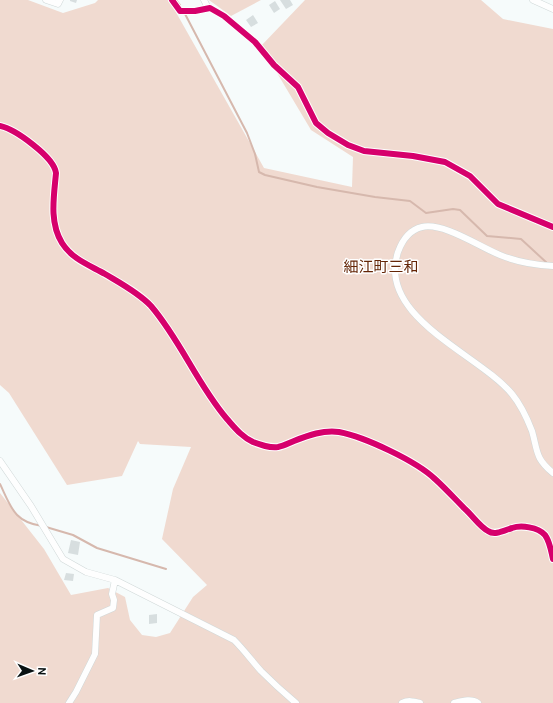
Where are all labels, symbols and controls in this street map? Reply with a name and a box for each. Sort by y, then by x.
district label: 細江町三和 [343,258,419,276]
north arrow [12,651,52,691]
text: N [35,667,49,675]

